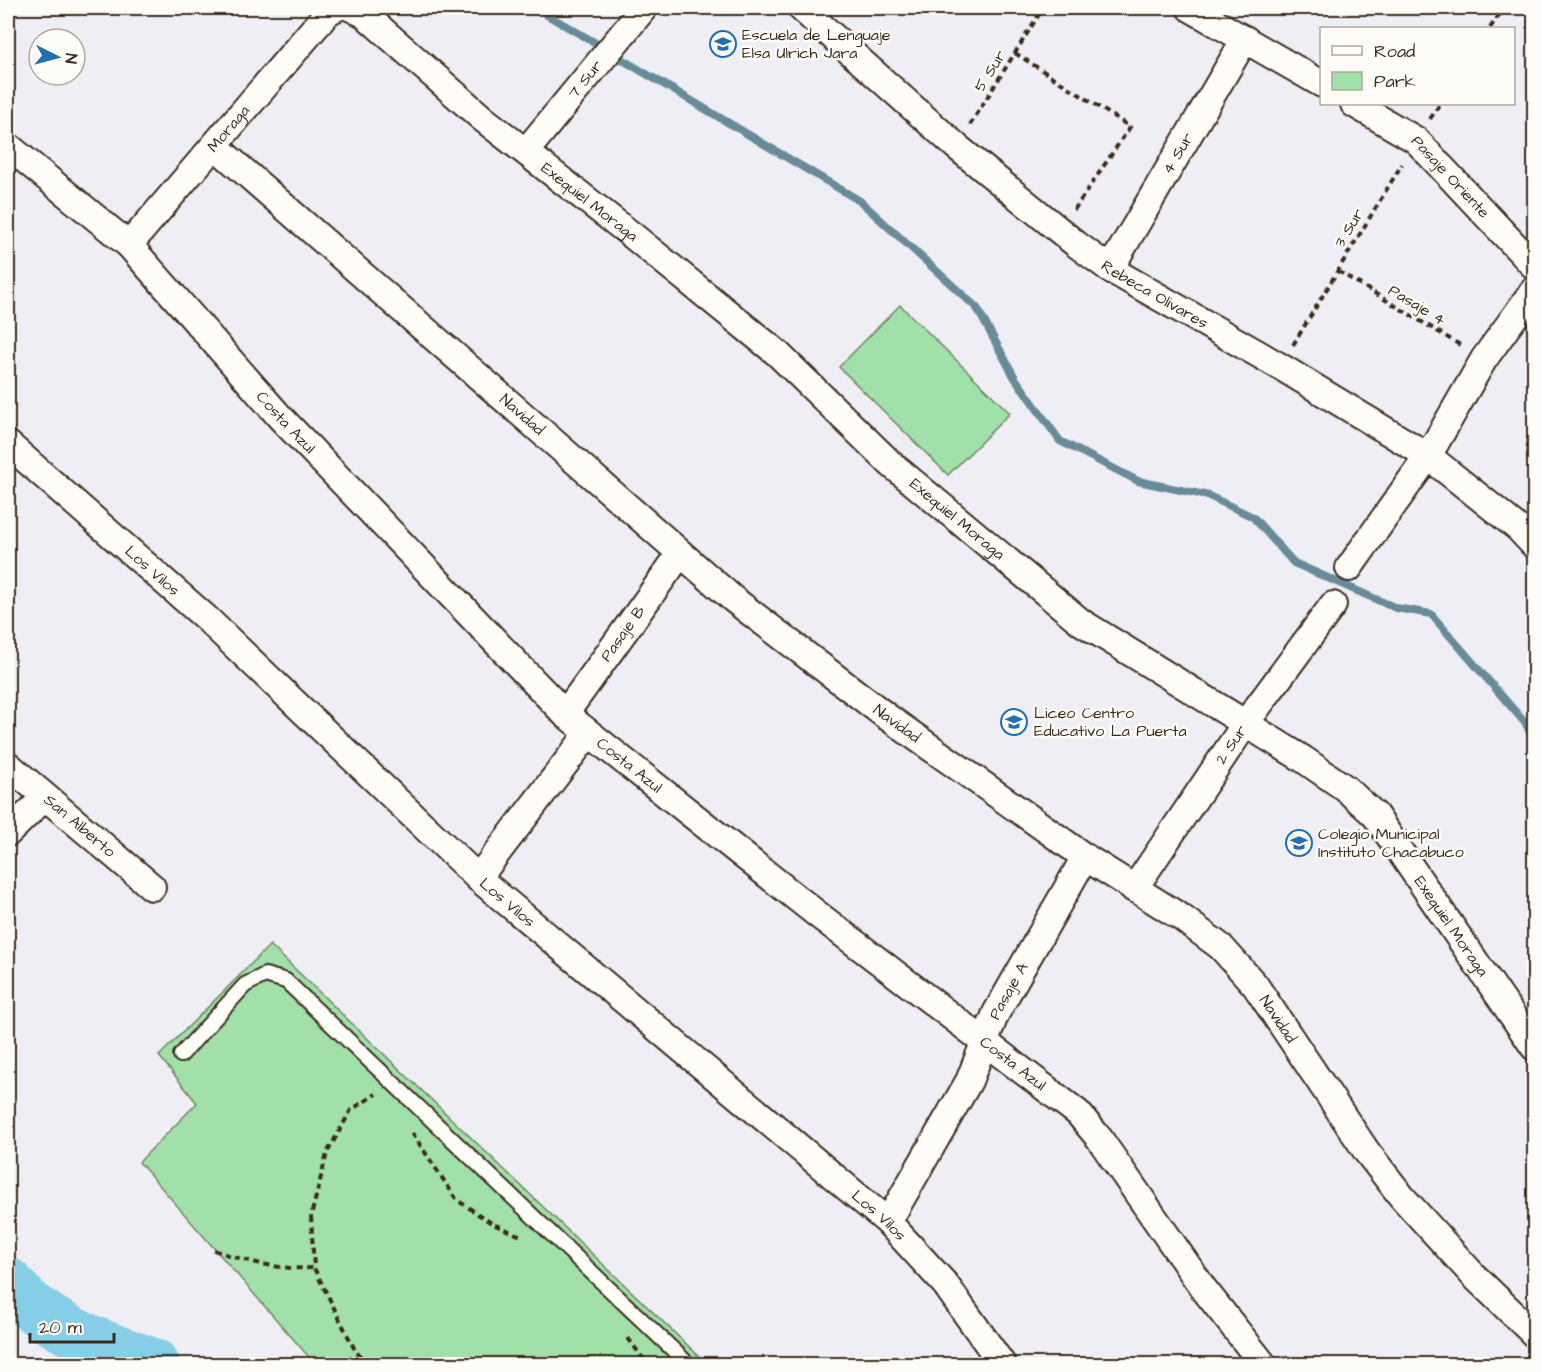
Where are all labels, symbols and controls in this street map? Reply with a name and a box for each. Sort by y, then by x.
place label: Escuela de Lenguaje Elsa Ulrich Jara [742,24,891,64]
north arrow [27,27,87,87]
legend [1320,27,1515,105]
school or university icon: Escuela de Lenguaje Elsa Ulrich Jara [708,29,738,59]
text: Road [1374,39,1415,64]
street label: 5 Sur [969,46,1011,96]
text: N [59,52,82,65]
street label: 7 Sur [563,55,608,103]
text: Park [1374,69,1416,94]
street label: Moraga [202,100,255,157]
street label: 4 Sur [1157,129,1199,178]
street label: Pasaje Oriente [1406,130,1495,223]
street label: Exequiel Moraga [536,157,643,247]
street label: 3 Sur [1329,204,1369,252]
street label: Rebeca Olivares [1097,255,1212,334]
street label: Pasaje 4 [1384,279,1450,331]
street label: Costa Azul [251,386,320,458]
street label: Navidad [495,389,549,440]
street label: Exequiel Moraga [905,473,1009,565]
street label: Los Vilos [120,541,184,601]
street label: Pasaje B [595,601,651,666]
street label: Navidad [869,699,925,748]
place label: Liceo Centro Educativo La Puerta [1034,702,1187,742]
school or university icon: Liceo Centro Educativo La Puerta [999,707,1029,737]
street label: 2 Sur [1210,721,1252,769]
street label: Costa Azul [592,732,667,798]
street label: San Alberto [39,789,120,862]
place label: Colegio Municipal Instituto Chacabuco [1318,823,1464,863]
school or university icon: Colegio Municipal Instituto Chacabuco [1284,828,1314,858]
street label: Exequiel Moraga [1409,871,1493,981]
street label: Los Vilos [475,873,540,932]
street label: Pasaje A [984,958,1034,1023]
street label: Navidad [1254,991,1302,1048]
street label: Costa Azul [975,1031,1051,1096]
street label: Los Vilos [847,1185,911,1246]
scale bar [30,1306,114,1344]
text: 20 m [39,1315,82,1340]

